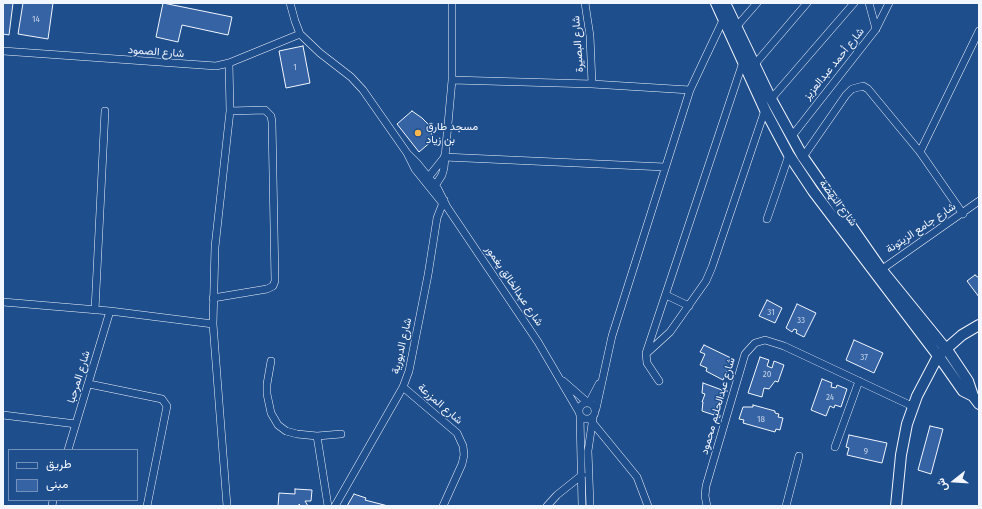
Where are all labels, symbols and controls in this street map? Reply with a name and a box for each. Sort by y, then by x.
house number: 14 [32,14,40,24]
street label: شارع البصيرة [569,15,587,73]
street label: شارع أحمد عبدالعزيز [801,25,867,103]
street label: شارع الصمود [127,43,185,61]
house number: 1 [293,62,297,72]
place label: مسجد طارق بن زياد [426,120,478,146]
marker: مسجد طارق بن زياد [413,128,423,138]
street label: شارع النهضة [816,177,860,229]
street label: شارع جامع الزيتونة [884,200,958,256]
street label: شارع عبدالخالق يغمور [482,243,546,329]
house number: 31 [767,307,775,317]
house number: 33 [797,315,805,325]
street label: شارع الدبورية [389,317,415,375]
street label: شارع المرحبا [65,349,93,405]
house number: 37 [860,352,868,362]
street label: شارع عبدالحليم محمود [698,356,738,456]
house number: 20 [763,369,771,379]
street label: شارع المزرعة [415,381,465,427]
house number: 24 [826,392,834,402]
house number: 18 [757,414,765,424]
house number: 9 [864,446,868,456]
legend [8,449,138,501]
text: طريق [46,457,71,471]
north arrow [934,461,974,501]
text: ش [934,476,950,493]
text: مبنى [46,477,68,491]

